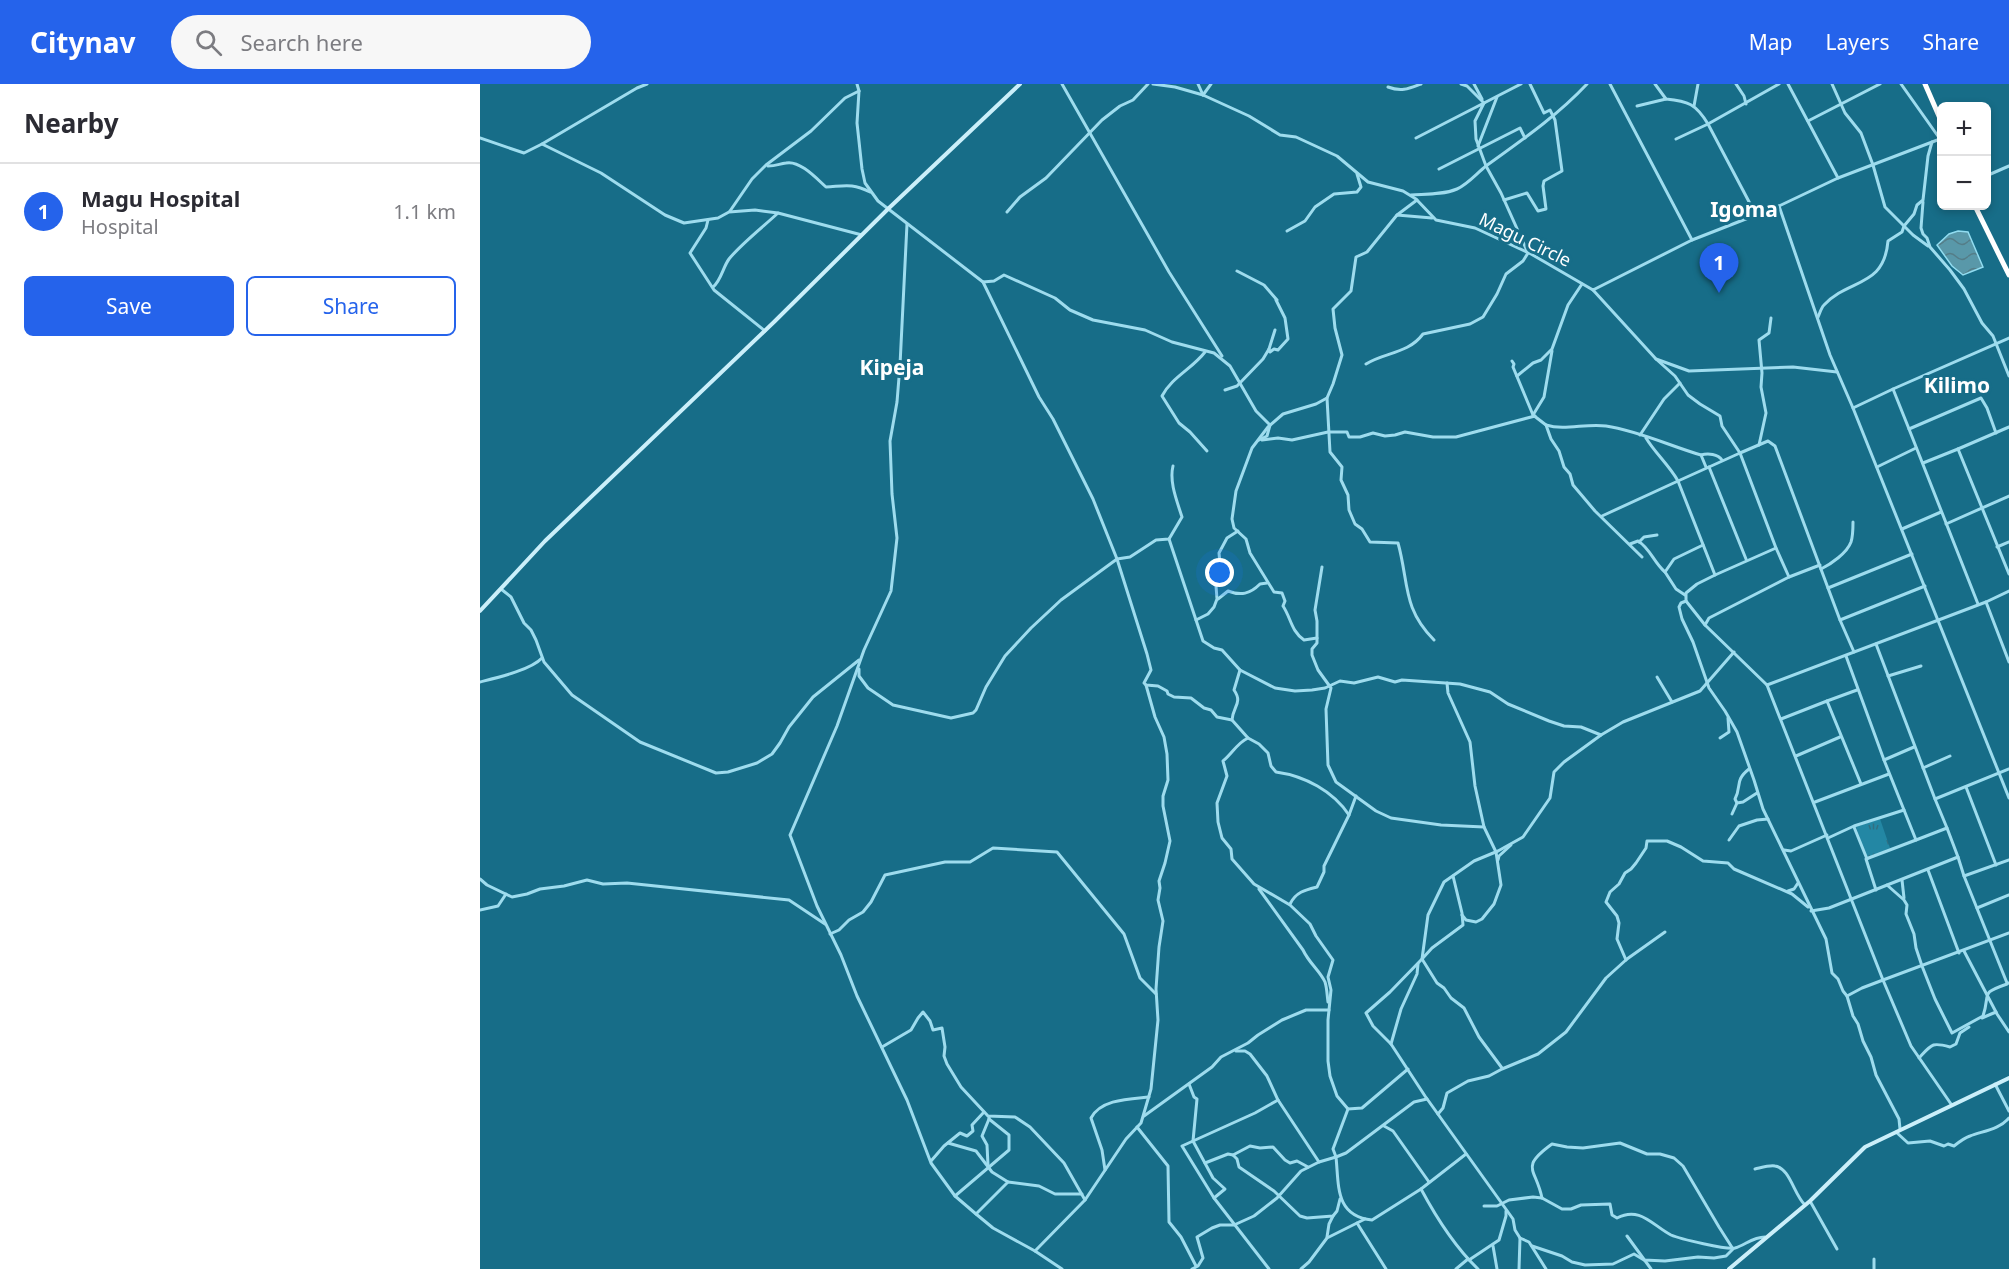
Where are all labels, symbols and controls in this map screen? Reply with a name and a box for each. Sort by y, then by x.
search box [171,15,591,69]
text: Citynav [30,23,135,61]
icon: search [192,26,225,59]
text: Search here [240,27,363,57]
text: Map [1749,28,1793,56]
text: Layers [1826,28,1890,56]
text: Share [1923,28,1979,56]
map controls [1937,102,1991,210]
button: + [1937,102,1991,156]
text: Nearby [24,105,119,141]
button: − [1937,156,1991,210]
text: Magu Hospital [81,183,240,213]
district label: Igoma [1710,195,1778,223]
text: 1 [38,198,49,225]
text: 1.1 km [393,198,456,225]
street label: Magu Circle [1475,206,1576,272]
text: Hospital [81,213,159,240]
pin: 1 [1700,244,1738,293]
button: Save [24,276,234,336]
button: Share [246,276,456,336]
district label: Kipeja [860,353,924,381]
district label: Kilimo [1924,371,1990,399]
your location [1205,558,1234,587]

